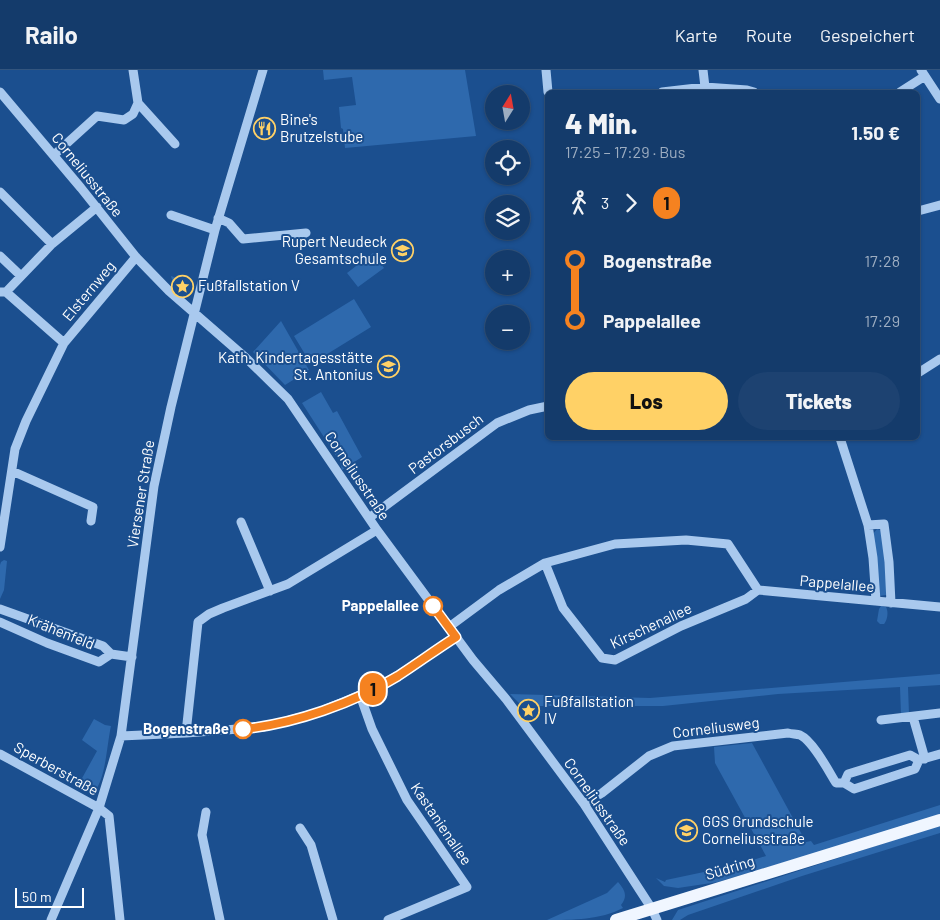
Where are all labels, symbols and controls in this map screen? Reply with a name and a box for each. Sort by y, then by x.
text: Railo [25,20,78,49]
text: Karte [675,24,718,46]
text: Route [746,24,792,46]
text: Gespeichert [820,24,915,46]
north arrow [485,85,530,130]
map controls [485,85,530,350]
text: 4 Min. [565,106,638,140]
place label: Bine's Brutzelstube [280,110,363,145]
restaurant icon: Bine's Brutzelstube [252,117,276,141]
text: 1.50 € [851,121,900,144]
street label: Corneliusstraße [48,129,127,220]
button: locate [485,140,530,185]
text: 17:25 – 17:29 · Bus [565,142,685,161]
icon: walk [565,189,593,217]
icon: forward [617,189,645,217]
text: 1 [663,192,670,214]
text: 3 [601,193,609,212]
button: layers [485,195,530,240]
place label: Rupert Neudeck Gesamtschule [282,232,387,267]
school or university icon: Rupert Neudeck Gesamtschule [391,239,415,263]
text: Bogenstraße [603,249,712,272]
button: + [485,250,530,295]
text: 17:28 [864,251,900,270]
street label: Elsternweg [58,257,119,324]
place icon: Fußfallstation V [170,274,194,298]
place label: Fußfallstation V [198,276,300,294]
button: − [485,305,530,350]
text: Pappelallee [603,309,701,332]
text: 17:29 [864,311,900,330]
place label: Kath. Kindertagesstätte St. Antonius [218,348,373,383]
school or university icon: Kath. Kindertagesstätte St. Antonius [377,355,401,379]
button: Los [565,372,728,430]
button: Tickets [738,372,900,430]
street label: Pastorsbusch [404,409,486,477]
street label: Corneliusstraße [322,428,394,523]
street label: Viersener Straße [123,438,157,549]
street label: Pappelallee [799,571,875,595]
place label: Pappelallee [342,596,419,614]
marker: Pappelallee [423,596,443,616]
street label: Kirschenallee [607,598,694,652]
street label: Krähenfeld [25,610,97,653]
line badge: 1 [357,673,389,705]
text: 1 [370,678,376,700]
place label: Fußfallstation IV [544,692,634,727]
place icon: Fußfallstation IV [516,699,540,723]
street label: Corneliusweg [671,713,760,741]
place label: Bogenstraße [143,719,229,737]
marker: Bogenstraße [233,719,253,739]
street label: Sperberstraße [11,737,102,799]
street label: Corneliusstraße [561,754,635,849]
street label: Kastanienallee [408,779,476,868]
place label: GGS Grundschule Corneliusstraße [702,812,814,847]
school or university icon: GGS Grundschule Corneliusstraße [674,819,698,843]
street label: Südring [703,851,756,883]
scale bar [15,885,84,908]
text: 50 m [22,888,51,905]

